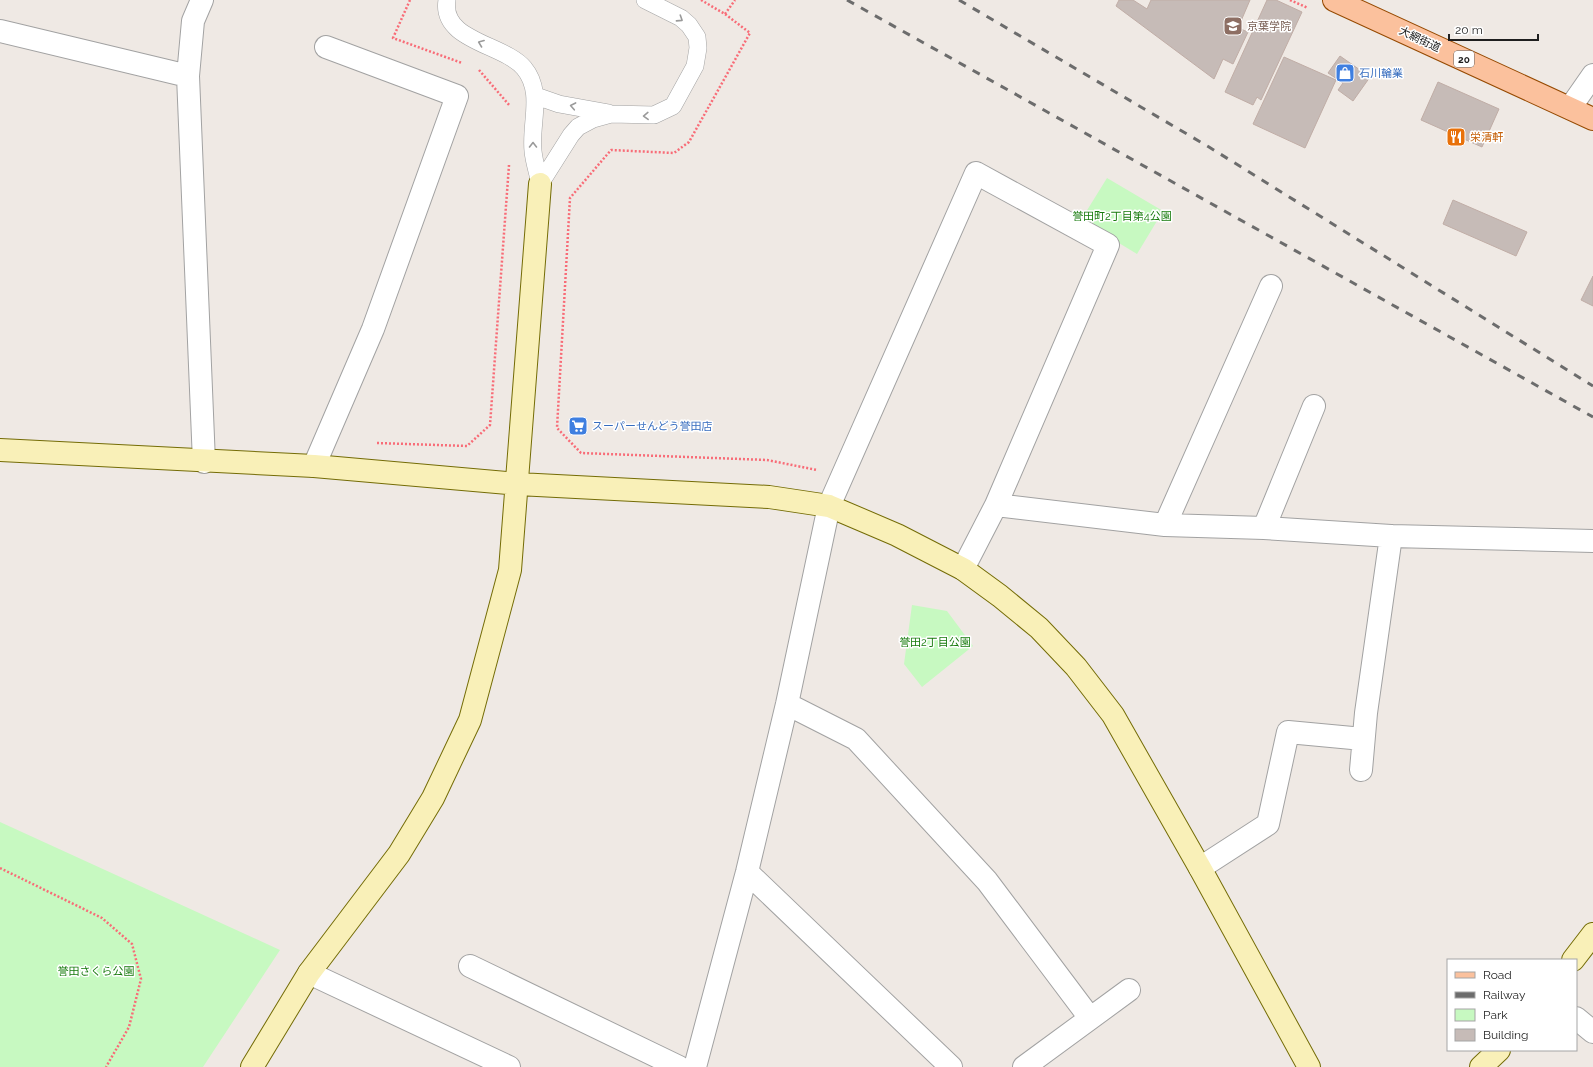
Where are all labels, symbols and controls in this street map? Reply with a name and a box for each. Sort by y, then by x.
one-way arrow [675,14,682,21]
school or university icon: 京葉学院 [1222,15,1244,37]
scale bar [1449,16,1538,42]
place label: 京葉学院 [1247,20,1291,33]
text: 20 m [1455,23,1483,37]
street label: 大網街道 [1397,24,1442,55]
one-way arrow [478,40,485,48]
road number: 20 [1454,51,1474,67]
shop icon: 石川輪業 [1334,62,1356,84]
place label: 石川輪業 [1359,67,1403,80]
one-way arrow [570,103,576,111]
one-way arrow [643,111,649,120]
restaurant icon: 栄清軒 [1445,126,1467,148]
place label: 栄清軒 [1470,131,1504,144]
one-way arrow [529,142,537,148]
park label: 誉田町2丁目第4公園 [1072,210,1172,223]
supermarket icon: スーパーせんどう誉田店 [567,415,589,437]
place label: スーパーせんどう誉田店 [592,420,713,433]
park label: 誉田2丁目公園 [899,636,971,649]
legend [1447,959,1577,1051]
park label: 誉田さくら公園 [58,965,135,978]
text: Road [1483,968,1512,982]
text: Railway [1483,988,1526,1002]
text: Park [1483,1008,1508,1022]
text: Building [1483,1028,1529,1042]

